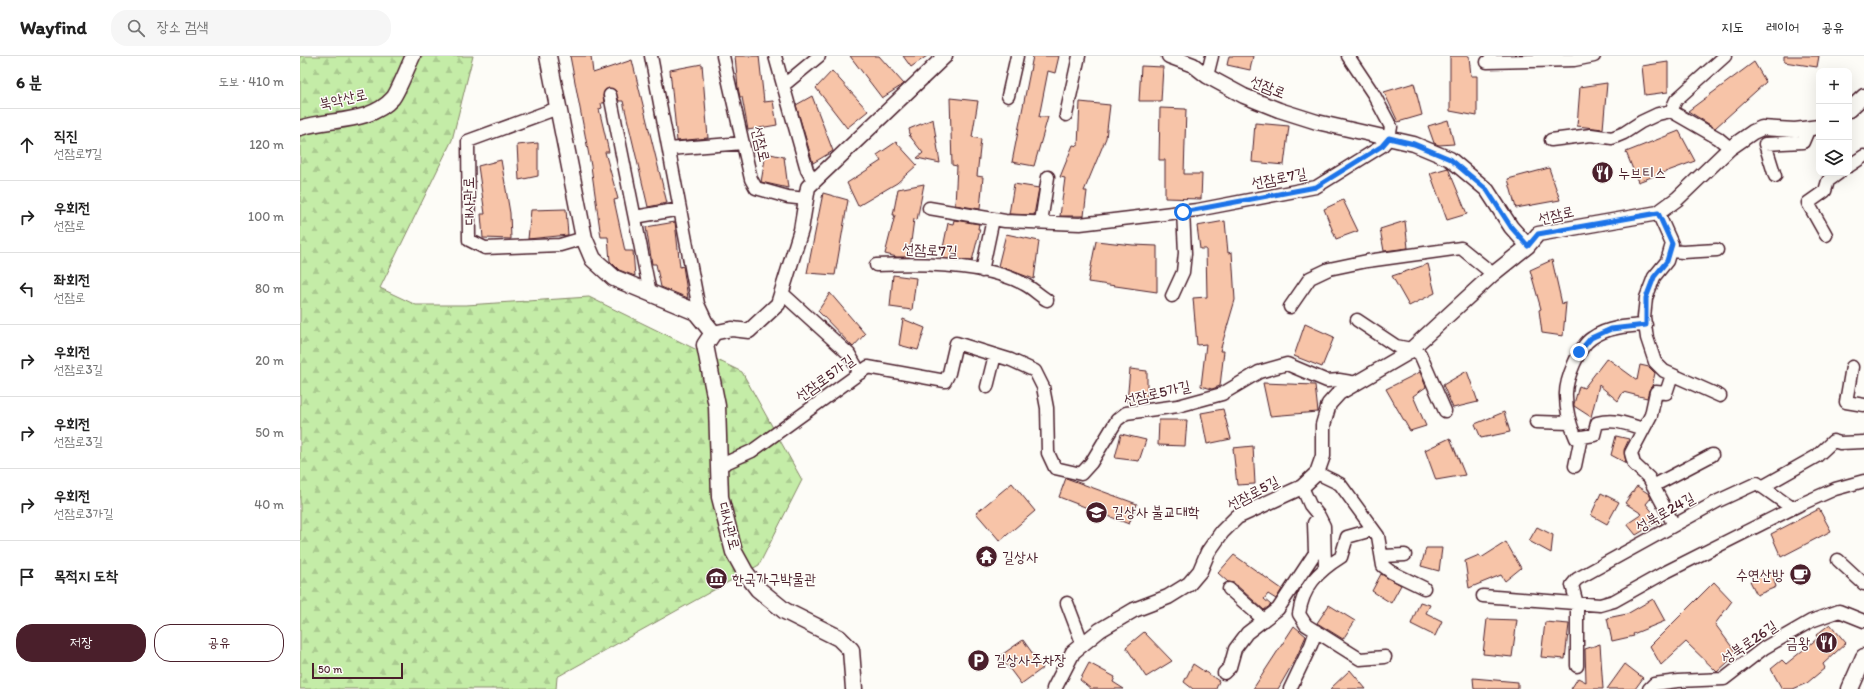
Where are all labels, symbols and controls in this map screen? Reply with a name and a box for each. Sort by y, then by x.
search box [111,10,391,46]
text: Wayfind [20,16,87,39]
icon: search [125,17,147,39]
text: 장소 검색 [157,18,208,36]
text: 지도 [1721,19,1744,36]
text: 레이어 [1766,19,1799,36]
text: 공유 [1821,19,1844,36]
map controls [1816,68,1852,176]
button: + [1816,68,1852,104]
text: 6 분 [16,72,43,92]
street label: 선잠로 [1248,72,1288,102]
text: 도보 · 410 m [218,74,284,89]
street label: 북악산로 [317,85,369,113]
button: − [1816,104,1852,140]
street label: 선잠로 [748,124,774,164]
text: 직진 [54,127,78,145]
icon: ahead [16,134,38,156]
text: 120 m [249,137,284,152]
button: layers [1816,140,1852,176]
text: 선잠로7길 [54,146,102,161]
restaurant icon: 누브티스 [1589,160,1615,186]
street label: 선잠로7길 [1250,164,1308,192]
place label: 누브티스 [1618,164,1666,182]
street label: 대사관로 [460,177,478,225]
text: 우회전 [54,199,90,217]
street label: 선잠로 [1536,202,1576,228]
route start [1174,203,1192,221]
icon: right [16,206,38,228]
text: 100 m [248,209,284,224]
text: 선잠로 [54,218,85,233]
street label: 선잠로7길 [902,240,958,260]
text: 좌회전 [54,271,90,289]
icon: left [16,278,38,300]
text: 80 m [255,281,284,296]
text: 선잠로 [54,290,85,305]
text: 우회전 [54,343,90,361]
route end [1570,343,1588,361]
icon: right [16,350,38,372]
street label: 선잠로5가길 [792,351,858,405]
text: 20 m [255,353,284,368]
text: 선잠로3길 [54,362,103,377]
street label: 선잠로5가길 [1122,377,1192,409]
text: 우회전 [54,415,90,433]
icon: right [16,422,38,444]
text: 50 m [255,425,284,440]
text: 선잠로3길 [54,434,103,449]
street label: 선잠로5길 [1224,472,1282,514]
text: 우회전 [54,487,90,505]
street label: 성북로24길 [1632,488,1698,536]
icon: right [16,494,38,516]
text: 40 m [254,497,284,512]
school or university icon: 길상사 불교대학 [1084,499,1110,525]
street label: 대사관로 [714,500,744,552]
place label: 길상사 불교대학 [1112,503,1200,521]
text: 선잠로3가길 [54,506,113,521]
temple icon: 길상사 [974,544,1000,570]
place label: 길상사 [1002,548,1038,566]
cafe icon: 수연산방 [1787,562,1813,588]
icon: arrive [16,566,38,588]
museum icon: 한국가구박물관 [704,566,730,592]
place label: 수연산방 [1736,566,1785,584]
text: 목적지 도착 [54,567,118,585]
place label: 한국가구박물관 [732,570,817,588]
street label: 성북로26길 [1717,617,1781,667]
button: 저장 [16,624,146,662]
button: 공유 [154,624,284,662]
restaurant icon: 금왕 [1813,630,1839,656]
place label: 금왕 [1786,634,1810,652]
parking icon: 길상사주차장 [966,647,992,673]
place label: 길상사주차장 [994,651,1066,669]
scale bar [312,661,403,680]
text: 50 m [318,663,342,676]

